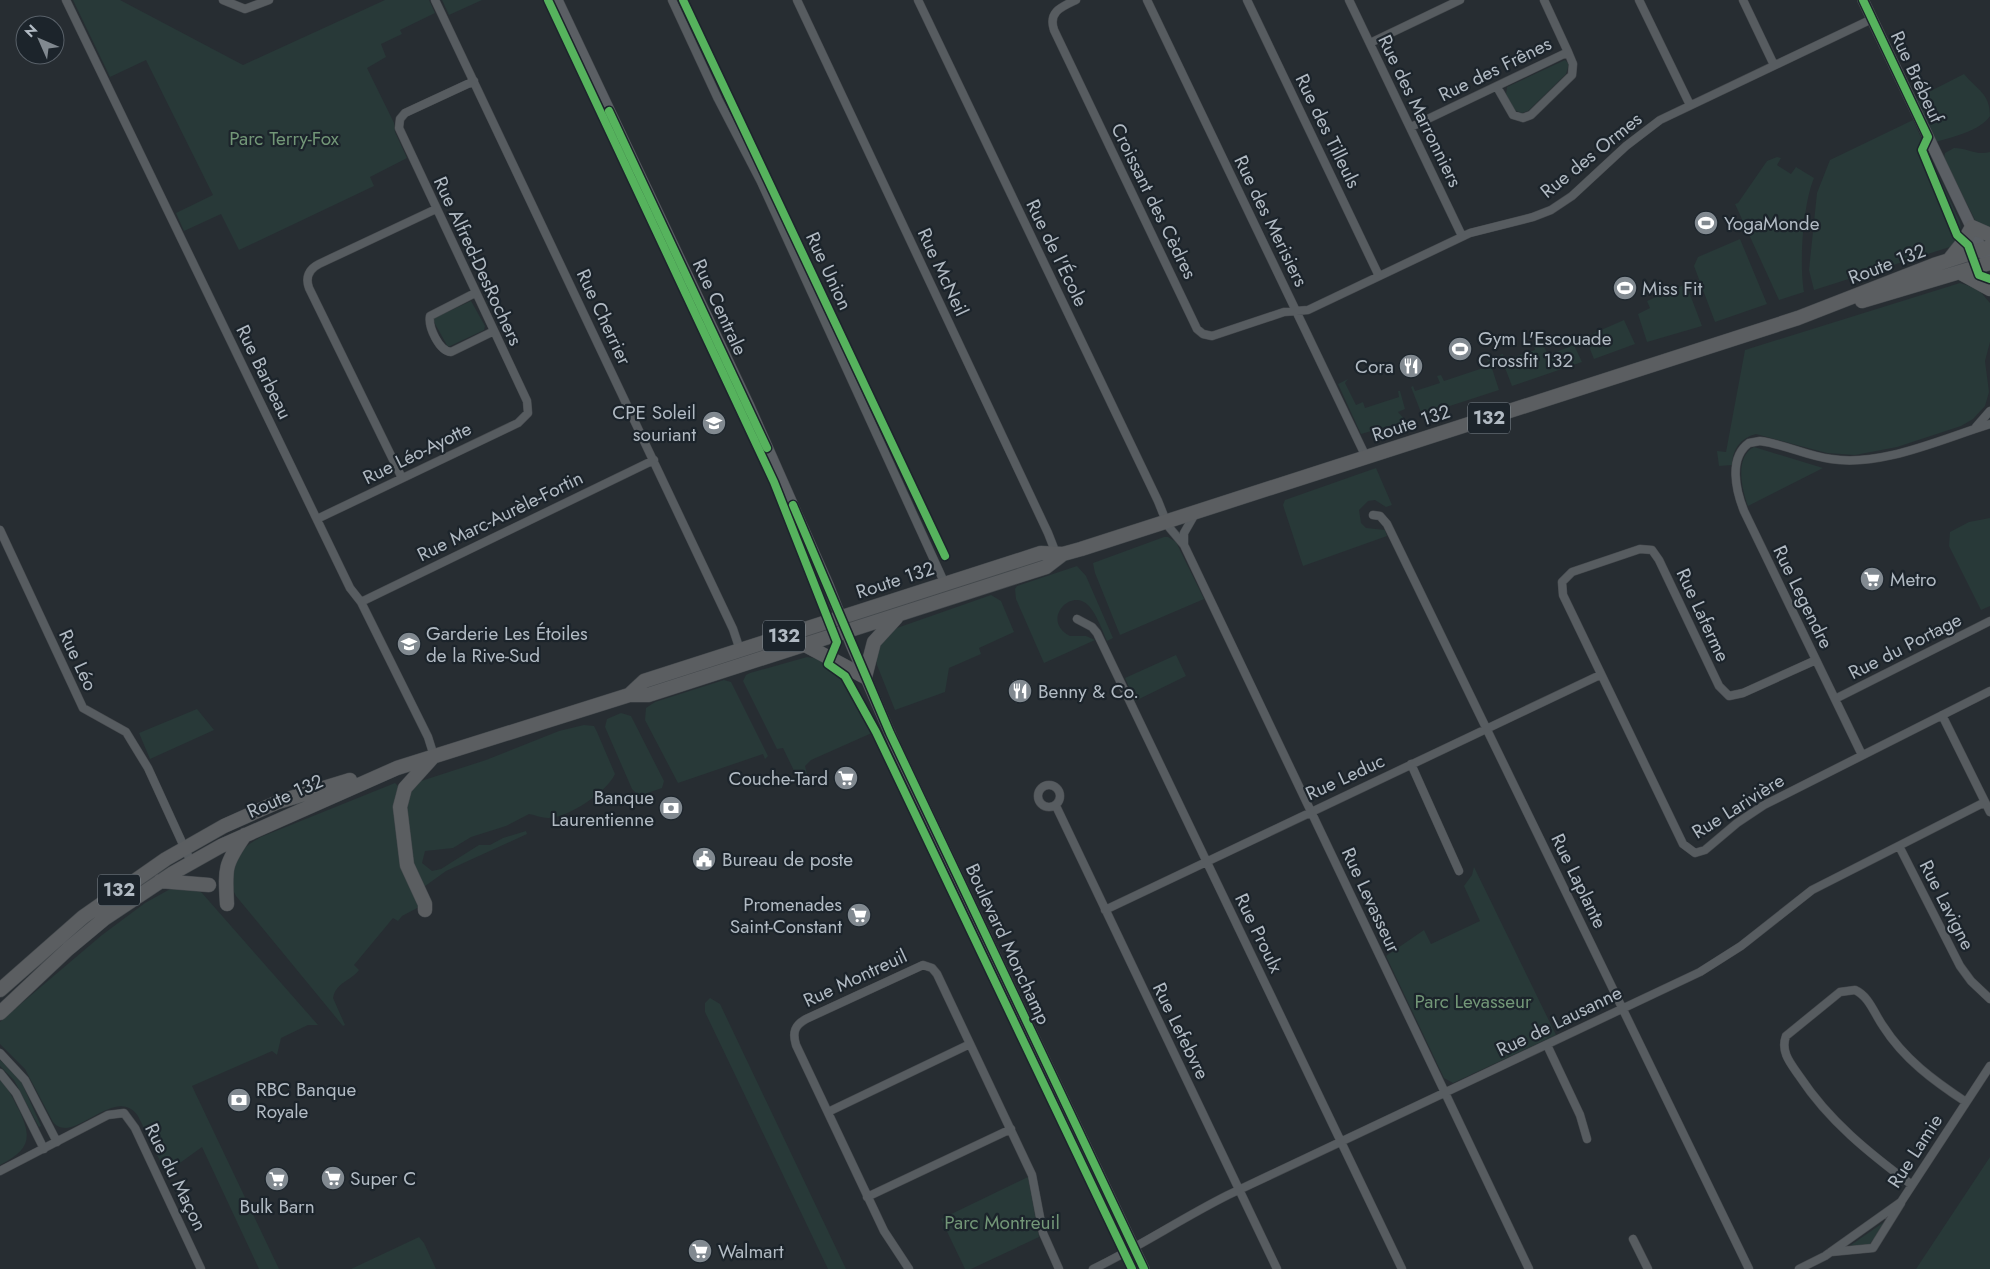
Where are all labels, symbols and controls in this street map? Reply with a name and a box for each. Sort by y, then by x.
north arrow [15,15,65,65]
text: N [20,20,42,42]
street label: Rue Brébeuf [1884,27,1950,128]
street label: Rue des Marronniers [1371,30,1469,192]
street label: Rue des Frênes [1434,30,1556,108]
street label: Rue des Tilleuls [1289,69,1368,193]
street label: Rue des Ormes [1534,105,1648,204]
street label: Croissant des Cèdres [1104,118,1204,284]
park label: Parc Terry-Fox [229,125,339,152]
street label: Rue des Merisiers [1227,151,1315,292]
street label: Rue Alfred-DesRochers [427,172,529,350]
street label: Rue de l'École [1019,195,1095,311]
sports icon: YogaMonde [1693,210,1719,236]
place label: YogaMonde [1724,210,1820,237]
street label: Rue McNeil [911,224,975,320]
street label: Rue Union [799,228,859,314]
street label: Route 132 [1844,237,1930,291]
street label: Rue Centrale [686,255,754,360]
street label: Rue Cherrier [570,265,638,370]
sports icon: Miss Fit [1612,275,1638,301]
place label: Miss Fit [1642,275,1703,302]
street label: Rue Barbeau [229,320,299,424]
place label: Gym L'Escouade Crossfit 132 [1478,325,1612,374]
sports icon: Gym L'Escouade Crossfit 132 [1447,336,1473,362]
place label: Cora [1355,353,1394,380]
restaurant icon: Cora [1398,353,1424,379]
street label: Route 132 [1368,398,1454,448]
place label: CPE Soleil souriant [612,399,696,448]
road number: 132 [1468,402,1510,433]
school or university icon: CPE Soleil souriant [701,410,727,436]
street label: Rue Léo-Ayotte [358,415,476,491]
street label: Rue Marc-Aurèle-Fortin [413,464,587,568]
street label: Rue Legendre [1766,541,1840,653]
street label: Route 132 [852,555,938,605]
street label: Rue Laferme [1670,564,1736,666]
supermarket icon: Metro [1859,566,1885,592]
place label: Metro [1890,566,1936,593]
street label: Rue du Portage [1844,606,1966,686]
place label: Garderie Les Étoiles de la Rive-Sud [426,620,588,669]
road number: 132 [763,620,805,652]
street label: Rue Léo [52,625,104,695]
school or university icon: Garderie Les Étoiles de la Rive-Sud [396,631,422,657]
restaurant icon: Benny & Co. [1007,678,1033,704]
place label: Benny & Co. [1038,678,1139,705]
street label: Rue Leduc [1301,747,1389,807]
place label: Couche-Tard [728,765,828,792]
supermarket icon: Couche-Tard [833,765,859,791]
street label: Route 132 [243,767,327,825]
street label: Rue Larivière [1687,767,1790,845]
place label: Banque Laurentienne [551,784,654,833]
bank icon: Banque Laurentienne [658,795,684,821]
street label: Rue Laplante [1544,829,1614,933]
street label: Rue Levasseur [1335,843,1407,957]
public building icon: Bureau de poste [691,846,717,872]
place label: Bureau de poste [722,846,853,873]
street label: Rue Lavigne [1913,855,1981,955]
street label: Boulevard Monchamp [959,859,1057,1029]
road number: 132 [98,874,140,906]
street label: Rue Proulx [1228,889,1290,977]
place label: Promenades Saint-Constant [730,891,842,940]
supermarket icon: Promenades Saint-Constant [846,902,872,928]
street label: Rue Montreuil [799,942,911,1014]
street label: Rue Lefebvre [1146,978,1216,1084]
street label: Rue de Lausanne [1492,979,1626,1063]
park label: Parc Levasseur [1414,988,1532,1015]
place label: RBC Banque Royale [256,1076,356,1125]
bank icon: RBC Banque Royale [226,1087,252,1113]
street label: Rue Lamie [1881,1109,1949,1193]
street label: Rue du Maçon [138,1119,214,1235]
supermarket icon: Super C [320,1165,346,1191]
place label: Super C [350,1165,416,1192]
supermarket icon: Bulk Barn [264,1166,290,1192]
place label: Bulk Barn [239,1193,315,1220]
park label: Parc Montreuil [944,1209,1060,1236]
supermarket icon: Walmart [687,1238,713,1264]
place label: Walmart [718,1238,784,1265]

